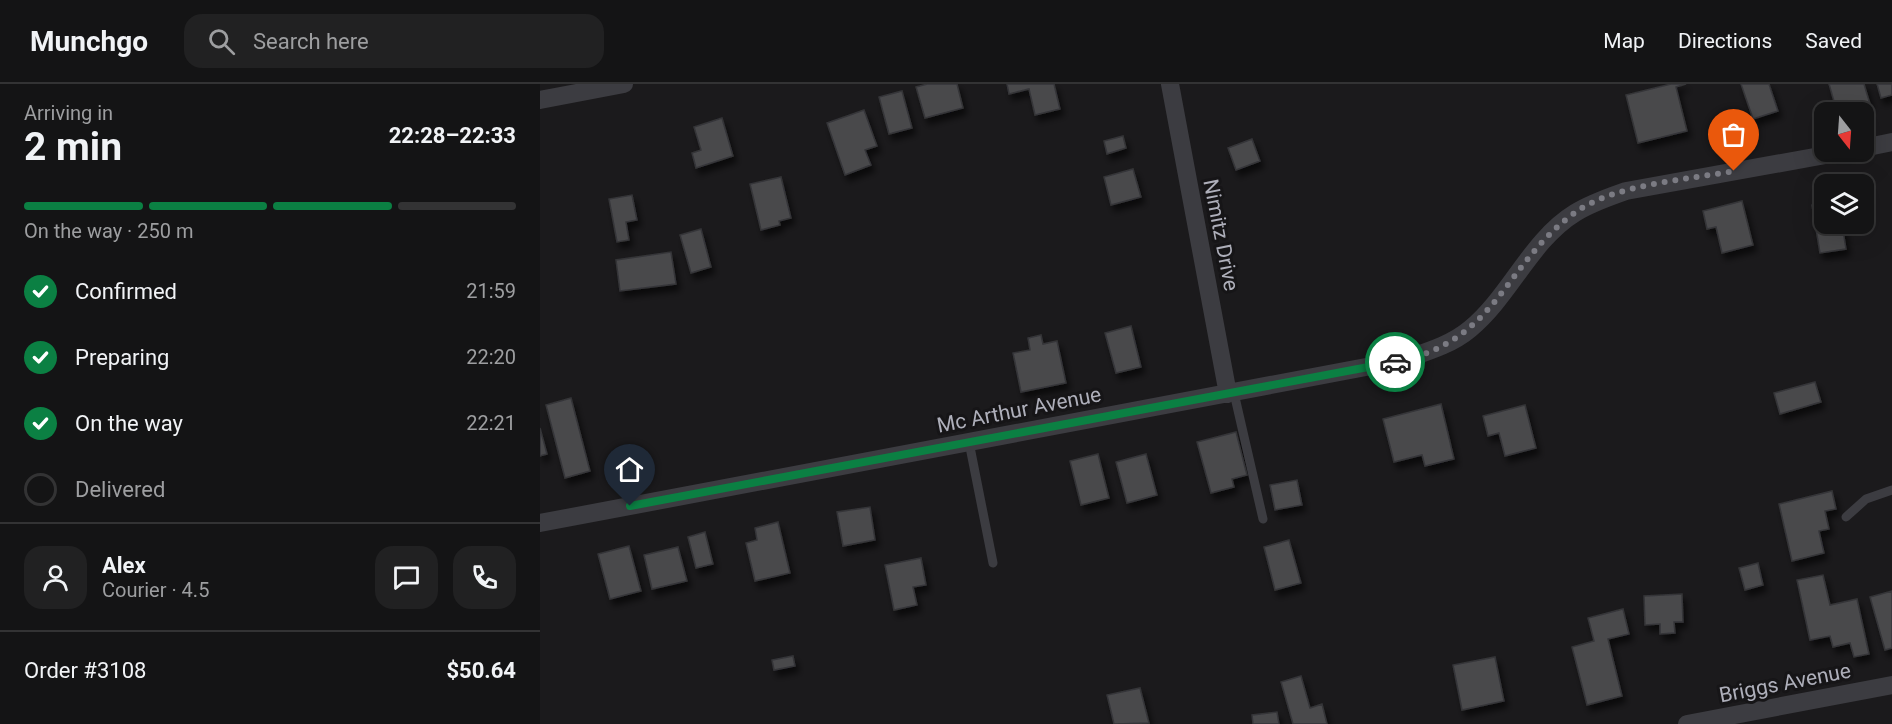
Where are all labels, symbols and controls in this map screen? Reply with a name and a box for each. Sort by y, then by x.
search box [184,14,604,68]
text: Munchgo [30,25,148,58]
icon: search [205,25,238,58]
text: Search here [253,29,369,54]
text: Map [1603,29,1645,53]
text: Directions [1678,29,1772,53]
text: Saved [1805,29,1862,53]
text: Arriving in [24,101,113,125]
north arrow [1814,102,1874,162]
map controls [1814,102,1874,234]
pin [1708,109,1759,171]
icon: bag [1717,118,1750,151]
text: 22:28–22:33 [389,123,516,148]
text: 2 min [24,124,122,170]
button: layers [1814,174,1874,234]
street label: Nimitz Drive [1198,177,1244,293]
text: On the way · 250 m [24,219,193,243]
icon: check [24,275,57,308]
text: Confirmed [75,279,177,304]
text: 21:59 [466,279,516,303]
courier [1365,332,1425,392]
icon: check [24,341,57,374]
text: Preparing [75,345,169,370]
text: 22:20 [466,345,516,369]
icon: car [1379,346,1412,379]
street label: Mc Arthur Avenue [935,382,1103,438]
icon: check [24,407,57,440]
text: On the way [75,411,183,436]
text: 22:21 [466,411,516,435]
pin [604,444,655,506]
icon: home [613,453,646,486]
text: Delivered [75,477,165,502]
button: person [24,546,87,609]
button: chat [375,546,438,609]
button: phone [453,546,516,609]
text: Alex [102,553,146,578]
text: Courier · 4.5 [102,578,209,602]
text: Order #3108 [24,658,146,683]
text: $50.64 [447,658,516,683]
street label: Briggs Avenue [1717,658,1853,708]

